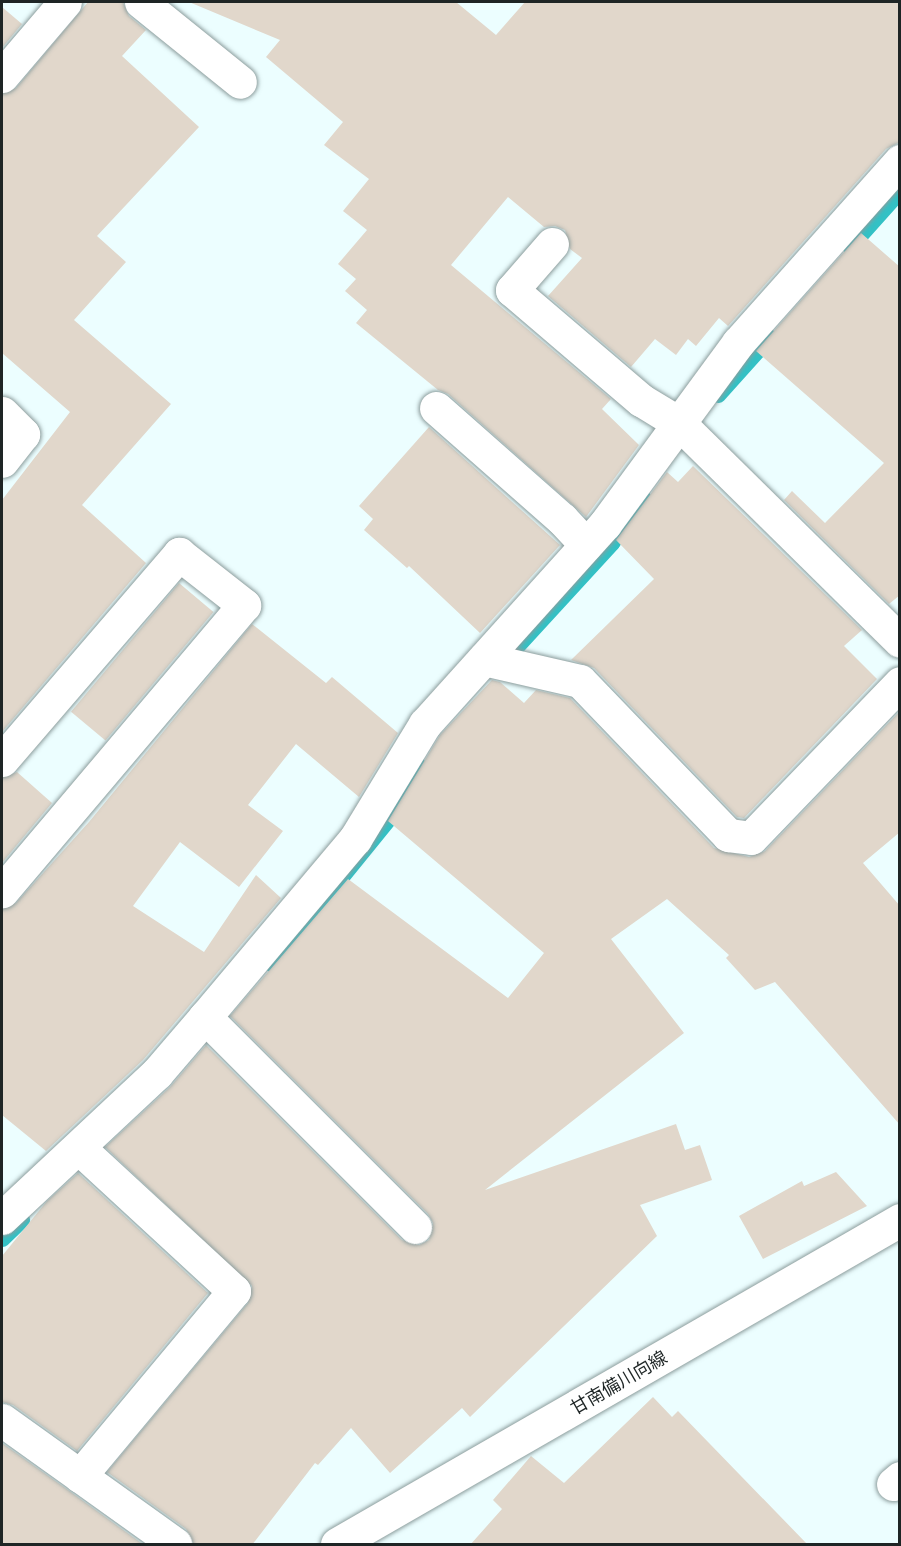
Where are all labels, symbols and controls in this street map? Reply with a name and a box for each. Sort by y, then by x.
street label: 甘南備川向線 [567,1347,671,1419]

